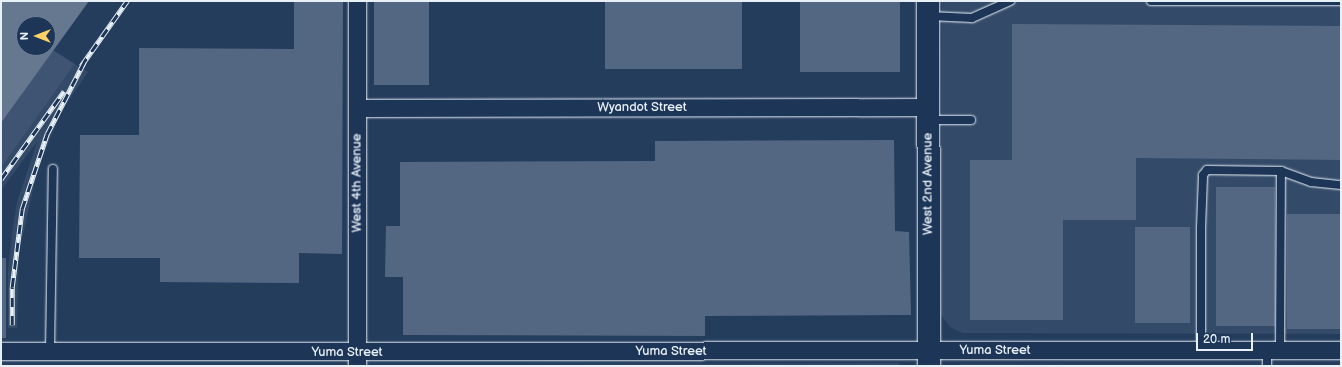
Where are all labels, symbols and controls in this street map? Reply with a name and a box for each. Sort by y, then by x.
north arrow [16,16,56,56]
text: N [18,32,31,40]
street label: Wyandot Street [597,99,687,115]
street label: West 4th Avenue [349,133,365,233]
street label: West 2nd Avenue [920,133,936,235]
scale bar [1198,325,1255,351]
text: 20 m [1203,332,1230,347]
street label: Yuma Street [959,342,1031,358]
street label: Yuma Street [635,343,707,359]
street label: Yuma Street [311,344,383,360]

